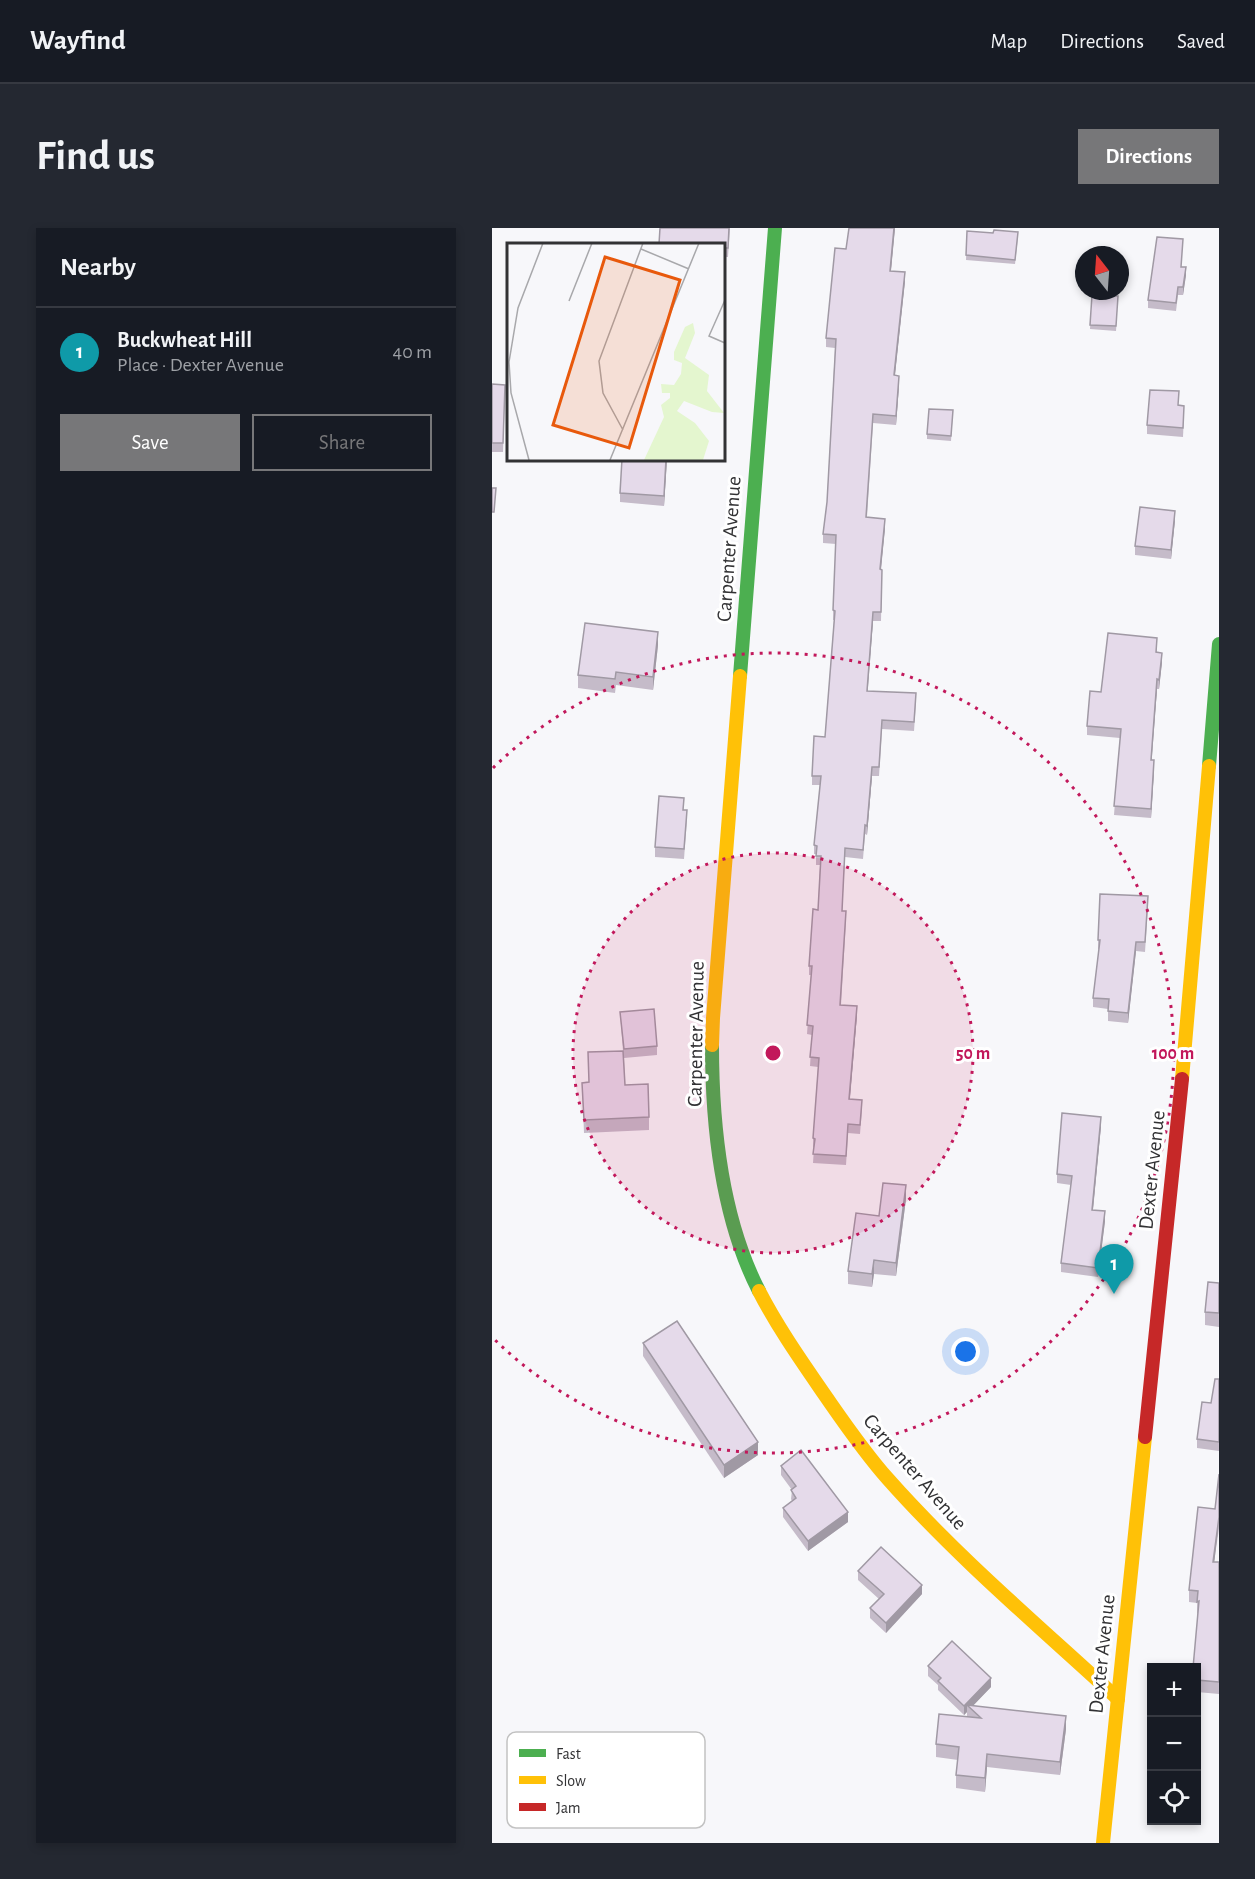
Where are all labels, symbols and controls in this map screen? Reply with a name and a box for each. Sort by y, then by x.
text: Wayfind [30,27,126,55]
text: Map [991,31,1027,52]
text: Directions [1060,31,1144,52]
text: Saved [1177,31,1225,52]
button: Directions [1078,129,1219,184]
text: Find us [36,135,155,177]
inset map [507,243,724,460]
north arrow [1075,246,1129,300]
text: Nearby [60,254,136,280]
text: Buckwheat Hill [117,329,252,351]
text: 1 [76,342,83,362]
text: 40 m [393,342,432,362]
text: Place · Dexter Avenue [117,355,284,375]
button: Save [60,414,240,471]
button: Share [252,414,432,471]
street label: Carpenter Avenue [713,475,745,623]
street label: Carpenter Avenue [684,961,708,1107]
centre of rings [763,1043,783,1063]
text: 50 m [956,1045,990,1063]
text: 100 m [1152,1045,1194,1063]
street label: Dexter Avenue [1135,1109,1169,1231]
pin: 1 [1094,1244,1134,1294]
your location [951,1337,980,1366]
street label: Carpenter Avenue [859,1410,971,1534]
street label: Dexter Avenue [1085,1593,1119,1715]
map controls [1147,1663,1201,1825]
button: + [1147,1663,1201,1717]
button: − [1147,1717,1201,1771]
legend [507,1732,705,1828]
text: Fast [556,1746,581,1762]
button: locate [1147,1771,1201,1825]
text: Slow [556,1773,586,1789]
text: Jam [556,1800,581,1816]

